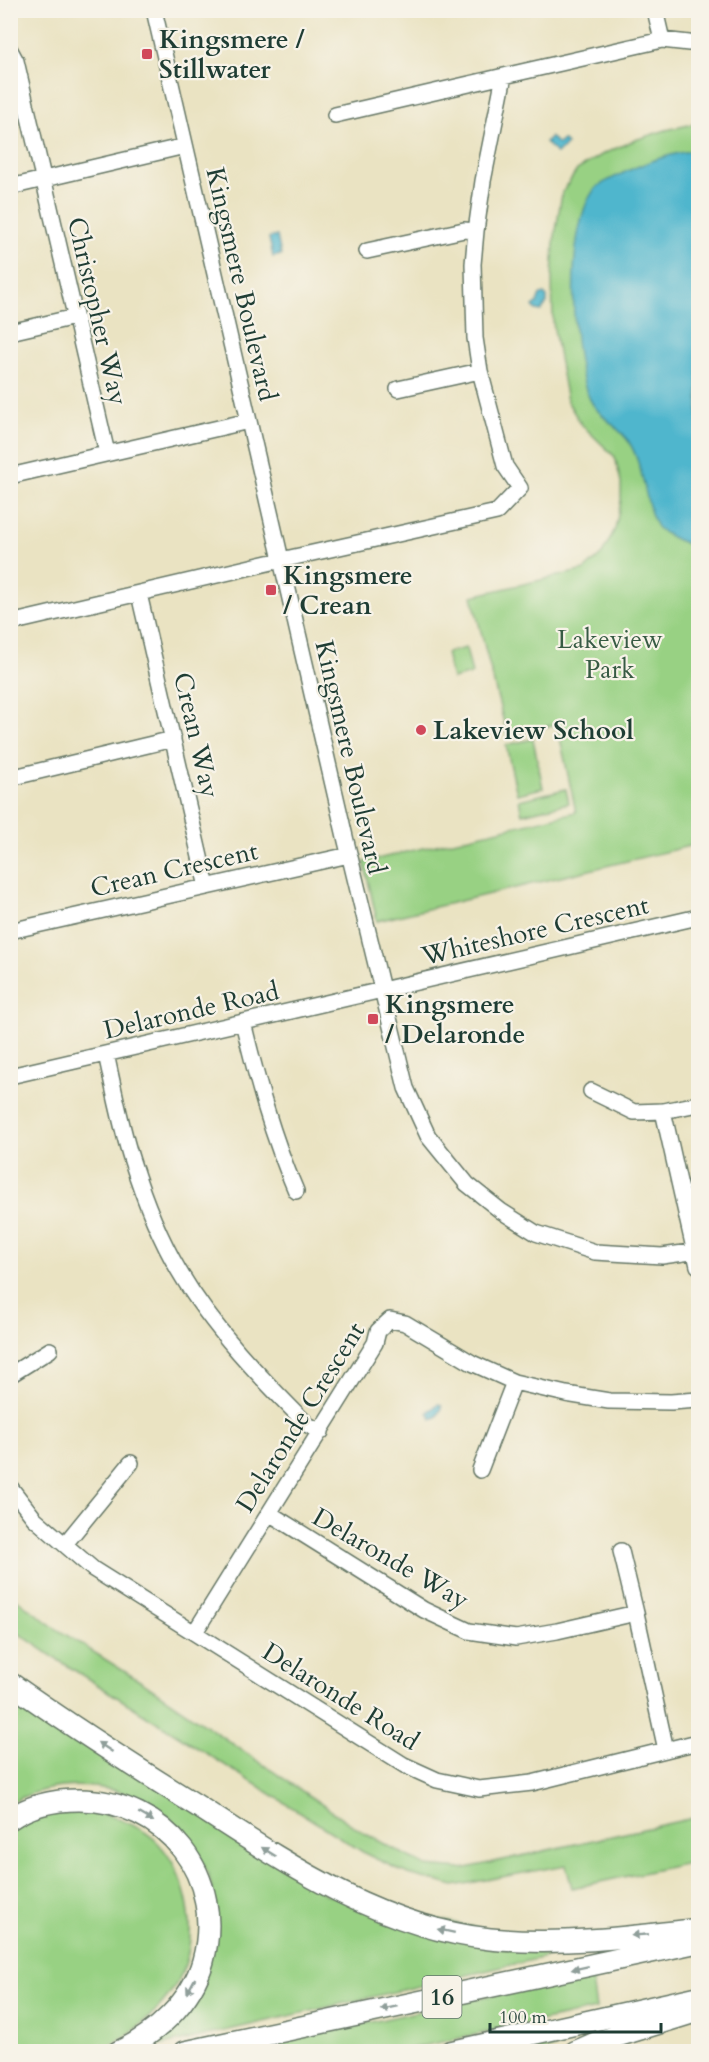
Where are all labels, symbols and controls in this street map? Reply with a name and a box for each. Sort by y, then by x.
place label: Kingsmere / Stillwater [159,22,306,87]
marker: Kingsmere / Stillwater [140,47,154,61]
street label: Kingsmere Boulevard [198,164,285,405]
street label: Christopher Way [59,214,136,409]
place label: Kingsmere / Crean [283,558,413,623]
marker: Kingsmere / Crean [264,583,278,597]
park label: Lakeview Park [557,622,663,687]
street label: Kingsmere Boulevard [307,637,394,878]
street label: Crean Way [165,669,228,802]
place label: Lakeview School [433,713,634,748]
marker: Lakeview School [414,723,428,737]
street label: Crean Crescent [87,833,261,906]
street label: Whiteshore Crescent [417,887,652,974]
street label: Delaronde Road [100,973,282,1048]
place label: Kingsmere / Delaronde [385,987,525,1052]
marker: Kingsmere / Delaronde [366,1012,380,1026]
street label: Delaronde Crescent [228,1315,373,1519]
street label: Delaronde Way [306,1499,476,1618]
street label: Delaronde Road [256,1634,426,1759]
one-way arrow [97,1741,113,1752]
one-way arrow [138,1812,155,1822]
one-way arrow [261,1847,277,1858]
one-way arrow [437,1926,456,1935]
one-way arrow [631,1930,650,1939]
one-way arrow [570,1963,589,1973]
road number: 16 [422,1976,462,2018]
one-way arrow [186,1978,196,1995]
scale bar [490,1996,661,2034]
one-way arrow [379,2004,398,2013]
text: 100 m [499,2005,547,2030]

